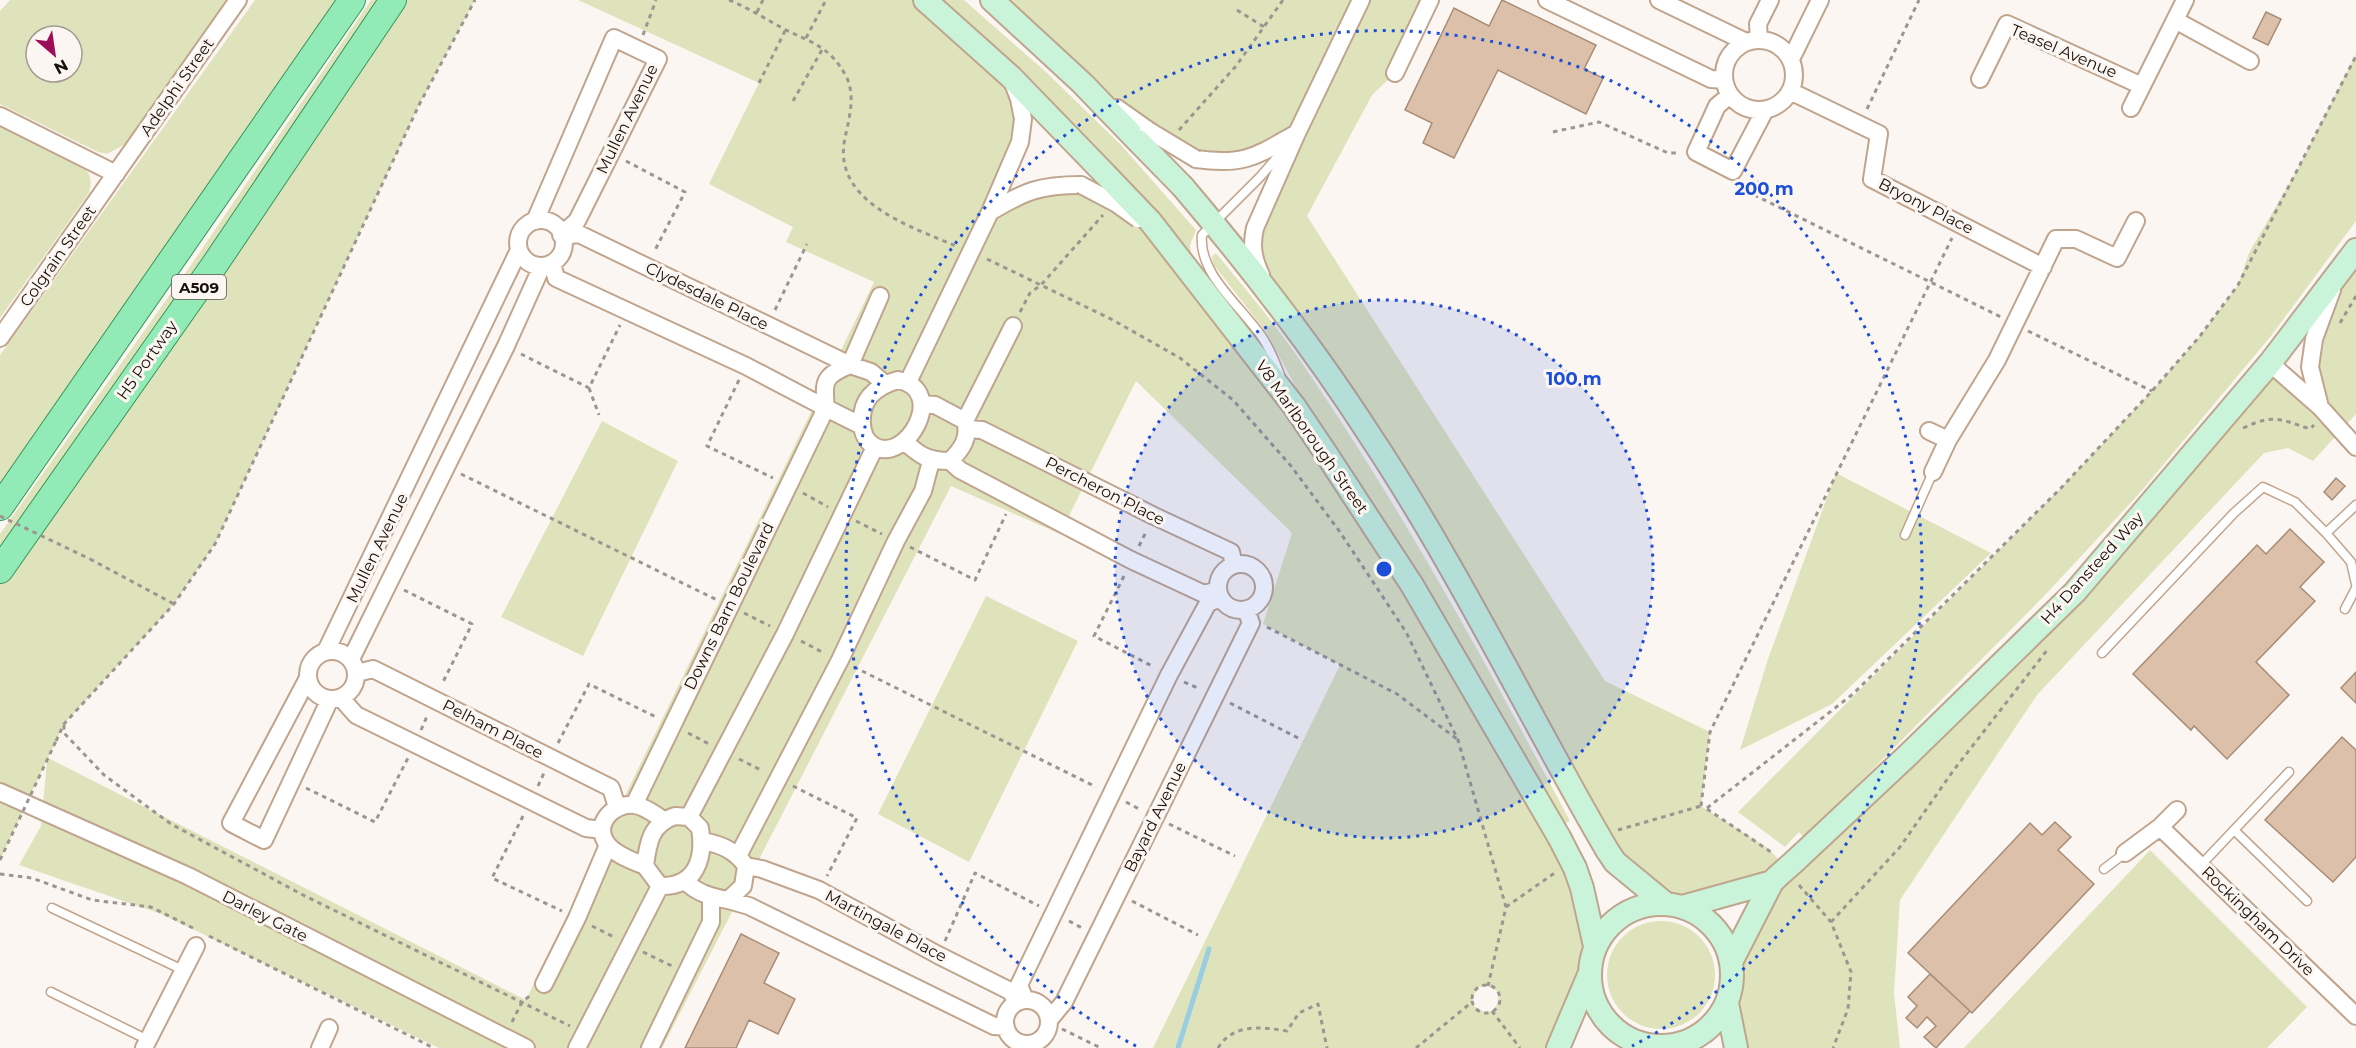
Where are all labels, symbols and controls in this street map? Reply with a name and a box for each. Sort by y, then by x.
street label: Teasel Avenue [2008,20,2120,82]
north arrow [24,24,84,84]
street label: Adelphi Street [136,34,218,139]
text: N [51,55,71,78]
street label: Mullen Avenue [592,61,662,177]
street label: Bryony Place [1875,174,1977,238]
text: 200 m [1734,178,1794,200]
street label: Colgrain Street [16,201,100,310]
street label: Clydesdale Place [642,258,772,334]
road number: A509 [172,275,226,299]
street label: H5 Portway [113,317,181,403]
street label: V8 Marlborough Street [1252,357,1373,518]
text: 100 m [1546,368,1602,390]
street label: Percheron Place [1042,453,1168,529]
street label: Mullen Avenue [342,490,412,606]
street label: H4 Dansteed Way [2037,508,2148,628]
street label: Downs Barn Boulevard [680,519,778,693]
centre of rings [1374,559,1394,579]
street label: Pelham Place [439,695,547,763]
street label: Bayard Avenue [1120,759,1190,875]
street label: Rockingham Drive [2198,862,2318,980]
street label: Darley Gate [219,886,311,946]
street label: Martingale Place [822,886,950,966]

